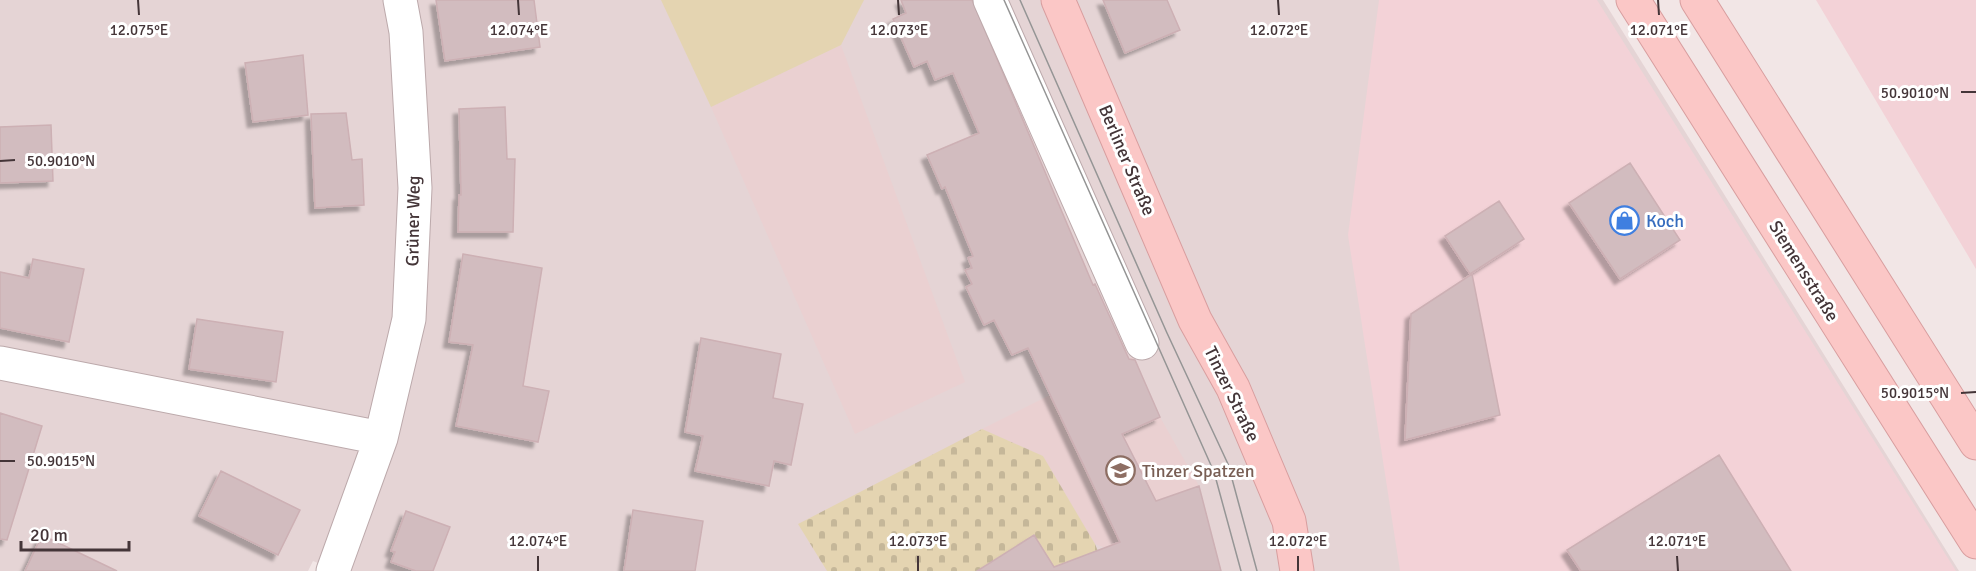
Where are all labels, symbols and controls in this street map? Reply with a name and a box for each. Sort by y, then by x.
text: 12.075°E [110,21,168,39]
text: 12.074°E [490,21,548,39]
text: 12.073°E [870,21,928,39]
text: 12.072°E [1250,21,1308,39]
text: 12.071°E [1630,21,1688,39]
text: 50.9010°N [1881,84,1949,102]
street label: Berliner Straße [1094,101,1160,219]
text: 50.9010°N [27,152,95,170]
street label: Grüner Weg [401,176,425,266]
shop icon: Koch [1609,205,1641,237]
place label: Koch [1646,210,1684,232]
street label: Siemensstraße [1764,216,1844,326]
street label: Tinzer Straße [1200,343,1264,445]
text: 50.9015°N [1881,384,1949,402]
text: 50.9015°N [27,452,95,470]
school or university icon: Tinzer Spatzen [1105,455,1137,487]
place label: Tinzer Spatzen [1142,460,1255,482]
scale bar [21,514,129,552]
text: 20 m [30,524,68,546]
text: 12.074°E [509,532,567,550]
text: 12.073°E [889,532,947,550]
text: 12.072°E [1269,532,1327,550]
text: 12.071°E [1648,532,1706,550]

